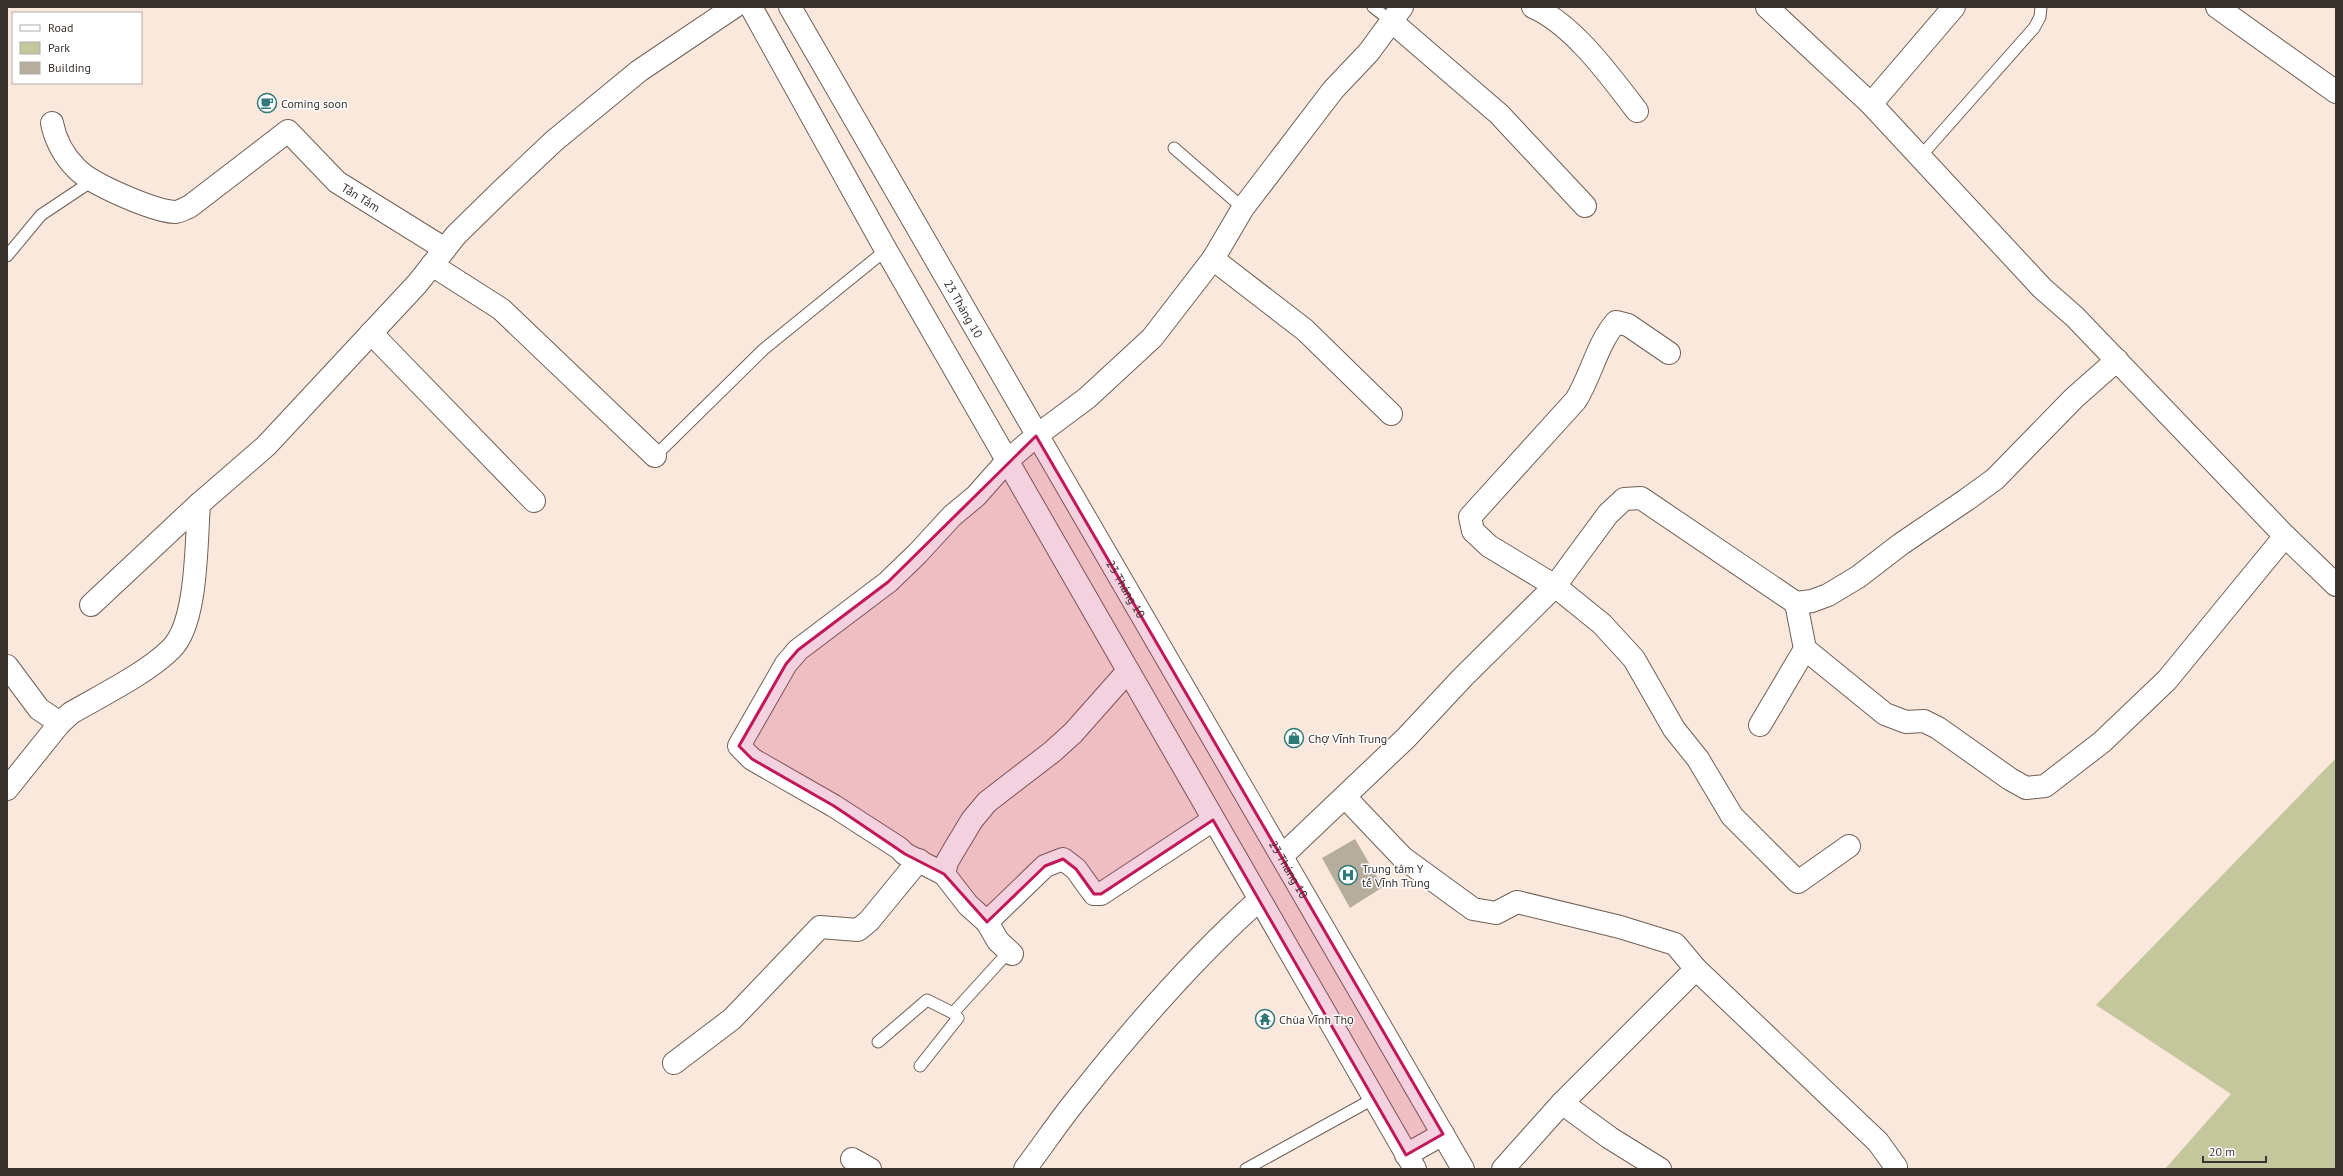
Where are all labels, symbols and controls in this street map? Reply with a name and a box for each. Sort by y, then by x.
legend [12,12,142,84]
text: Road [48,20,73,35]
text: Park [48,40,70,55]
text: Building [48,60,91,75]
cafe icon: Coming soon [256,92,278,114]
place label: Coming soon [281,96,348,111]
street label: Tấn Tâm [339,179,383,215]
street label: 23 Tháng 10 [941,277,987,341]
street label: 23 Tháng 10 [1104,557,1149,621]
shop icon: Chợ Vĩnh Trung [1283,727,1305,749]
place label: Chợ Vĩnh Trung [1308,731,1387,746]
street label: 23 Tháng 10 [1266,837,1312,901]
place label: Trung tâm Y tế Vĩnh Trung [1362,861,1430,890]
hospital icon: Trung tâm Y tế Vĩnh Trung [1337,864,1359,886]
temple icon: Chùa Vĩnh Thọ [1254,1008,1276,1030]
place label: Chùa Vĩnh Thọ [1279,1012,1354,1027]
scale bar [2203,1138,2266,1164]
text: 20 m [2209,1144,2235,1159]

